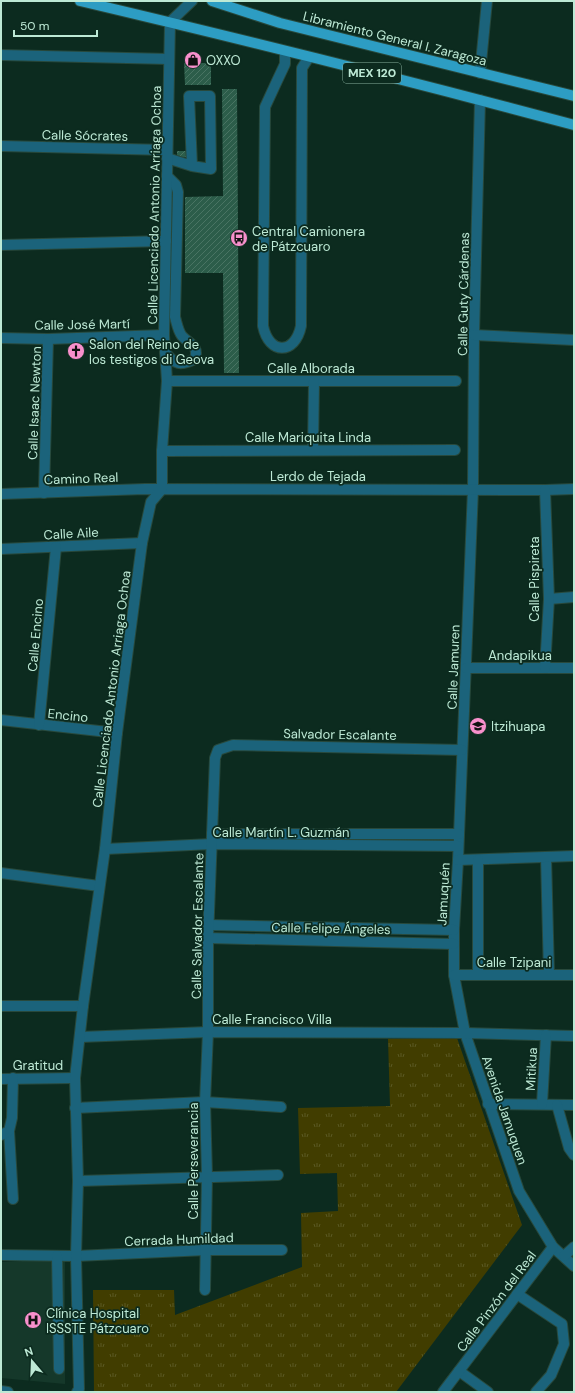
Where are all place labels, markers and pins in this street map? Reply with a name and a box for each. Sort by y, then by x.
shop icon: OXXO [183,50,203,70]
place label: OXXO [206,52,241,69]
place label: Central Camionera de Pátzcuaro [252,223,365,255]
bus stop icon: Central Camionera de Pátzcuaro [229,228,249,248]
place label: Salon del Reino de los testigos di Geova [89,336,214,368]
church icon: Salon del Reino de los testigos di Geova [66,341,86,361]
school or university icon: Itzihuapa [468,716,488,736]
place label: Itzihuapa [491,718,545,735]
place label: Clínica Hospital ISSSTE Pátzcuaro [46,1305,149,1337]
hospital icon: Clínica Hospital ISSSTE Pátzcuaro [23,1310,43,1330]

